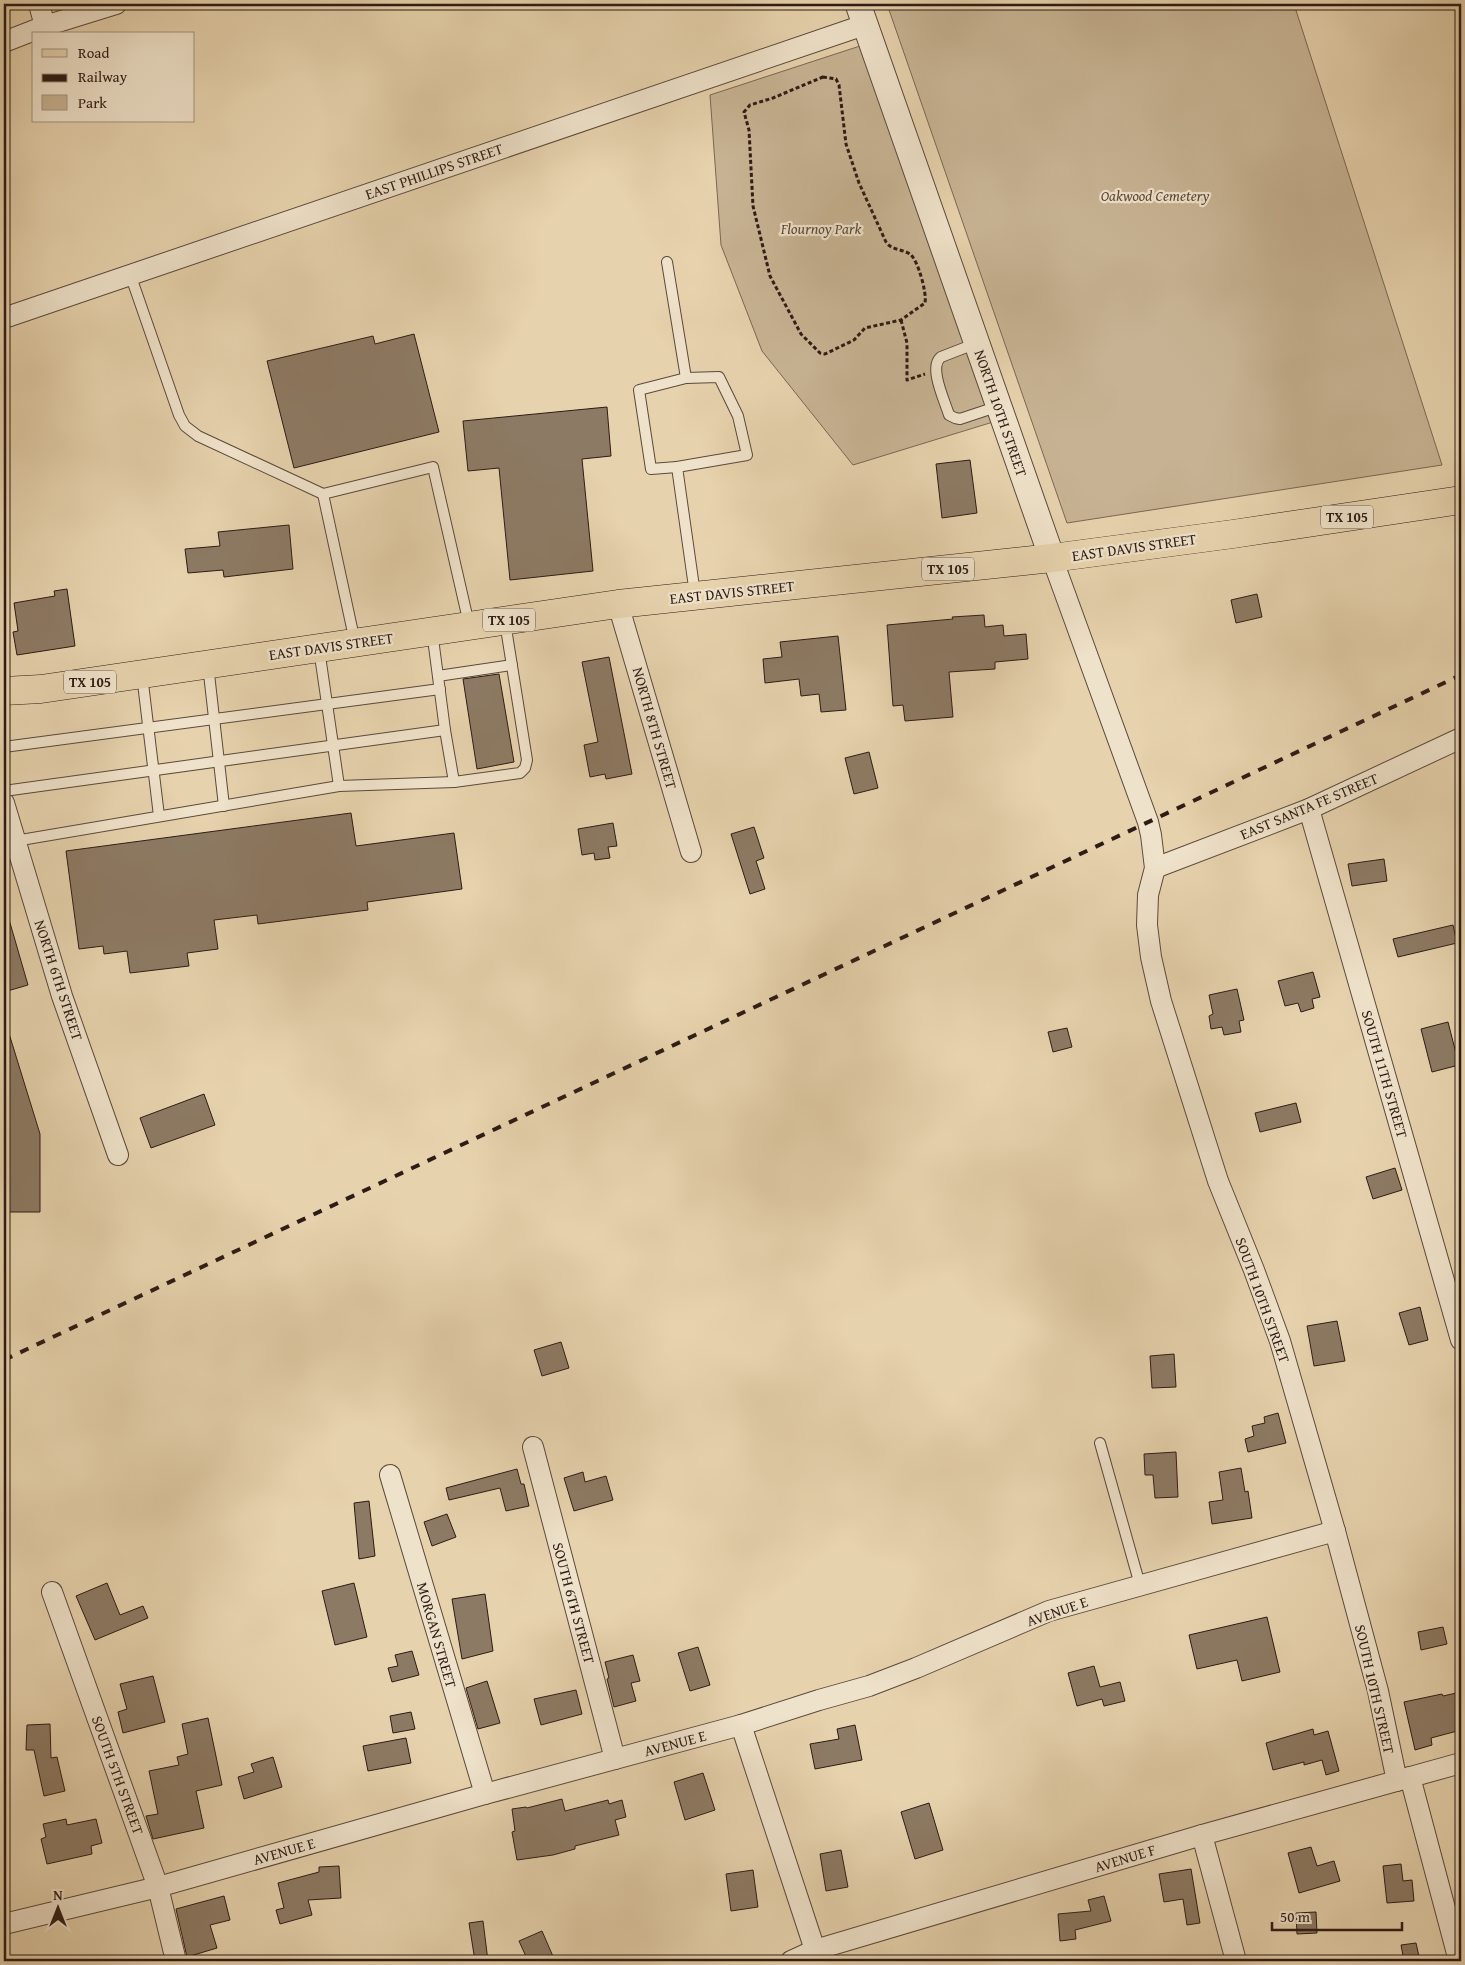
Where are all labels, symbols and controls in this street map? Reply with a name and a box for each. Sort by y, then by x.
legend [32,32,195,122]
text: Road [78,42,109,63]
text: Railway [78,66,128,87]
text: Park [78,92,107,113]
street label: EAST PHILLIPS STREET [362,137,506,204]
park label: Oakwood Cemetery [1101,185,1209,206]
park label: Flournoy Park [780,218,861,239]
street label: NORTH 10TH STREET [969,347,1033,480]
road number: TX 105 [1321,506,1373,528]
street label: EAST DAVIS STREET [1070,528,1198,566]
road number: TX 105 [922,558,974,580]
street label: EAST DAVIS STREET [669,575,796,609]
road number: TX 105 [483,608,535,632]
street label: EAST DAVIS STREET [267,627,395,665]
street label: NORTH 8TH STREET [628,665,683,792]
road number: TX 105 [64,670,116,694]
street label: EAST SANTA FE STREET [1237,767,1382,845]
street label: NORTH 6TH STREET [30,917,89,1044]
street label: SOUTH 11TH STREET [1357,1008,1413,1141]
street label: SOUTH 10TH STREET [1231,1234,1296,1366]
street label: SOUTH 6TH STREET [548,1540,600,1667]
street label: MORGAN STREET [412,1580,462,1691]
street label: AVENUE E [1024,1591,1091,1631]
street label: SOUTH 10TH STREET [1350,1622,1400,1756]
street label: SOUTH 5TH STREET [87,1713,149,1838]
street label: AVENUE E [642,1725,709,1761]
street label: AVENUE E [251,1832,318,1870]
street label: AVENUE F [1092,1839,1158,1877]
north arrow [32,1882,82,1932]
text: N [53,1885,63,1905]
scale bar [1272,1900,1402,1932]
text: 50 m [1280,1906,1311,1927]

